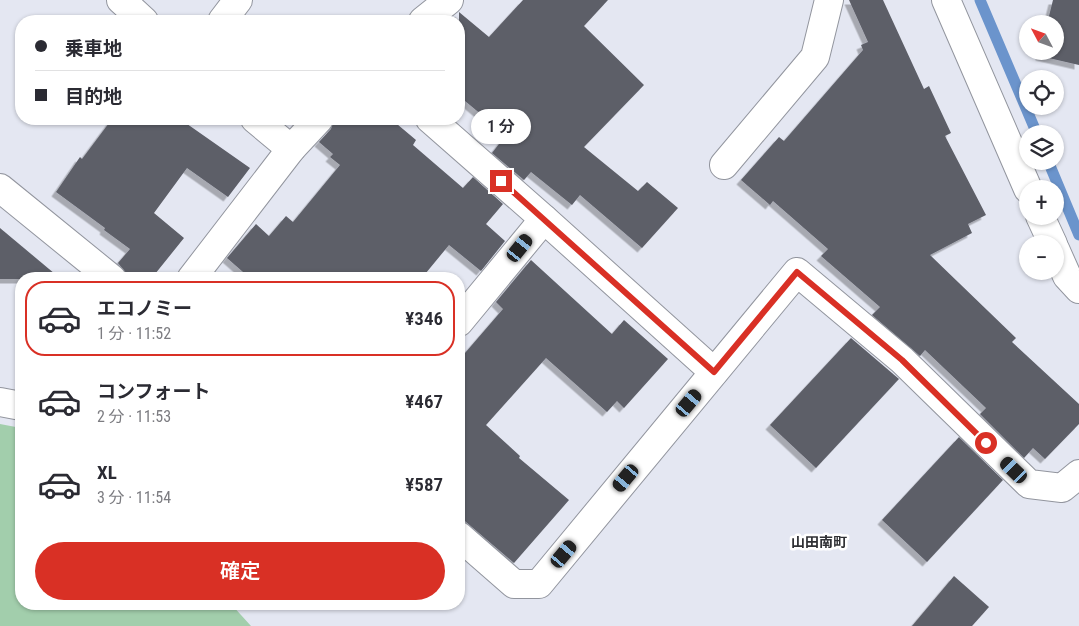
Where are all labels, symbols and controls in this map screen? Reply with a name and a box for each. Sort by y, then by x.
north arrow [1019,15,1064,60]
map controls [1019,15,1064,280]
text: 乗車地 [65,37,122,60]
button: locate [1019,70,1064,115]
text: 目的地 [65,85,122,108]
callout: 1 分 [471,109,531,144]
text: 1 分 [487,117,515,136]
button: layers [1019,125,1064,170]
route end [490,170,512,192]
button: + [1019,180,1064,225]
car [504,232,535,264]
button: − [1019,235,1064,280]
icon: car [37,296,82,341]
text: エコノミー [97,297,192,320]
text: ¥346 [405,307,443,330]
text: 1 分 · 11:52 [97,324,171,343]
icon: car [37,379,82,424]
text: コンフォート [97,380,210,403]
car [673,387,704,419]
text: ¥467 [405,390,443,413]
text: 2 分 · 11:53 [97,407,171,426]
route start [975,432,997,454]
car [997,454,1030,486]
text: XL [97,461,117,484]
icon: car [37,462,82,507]
car [610,462,641,494]
text: ¥587 [405,473,443,496]
text: 3 分 · 11:54 [97,488,171,507]
district label: 山田南町 [791,534,847,550]
car [548,538,579,570]
button: 確定 [35,542,445,600]

